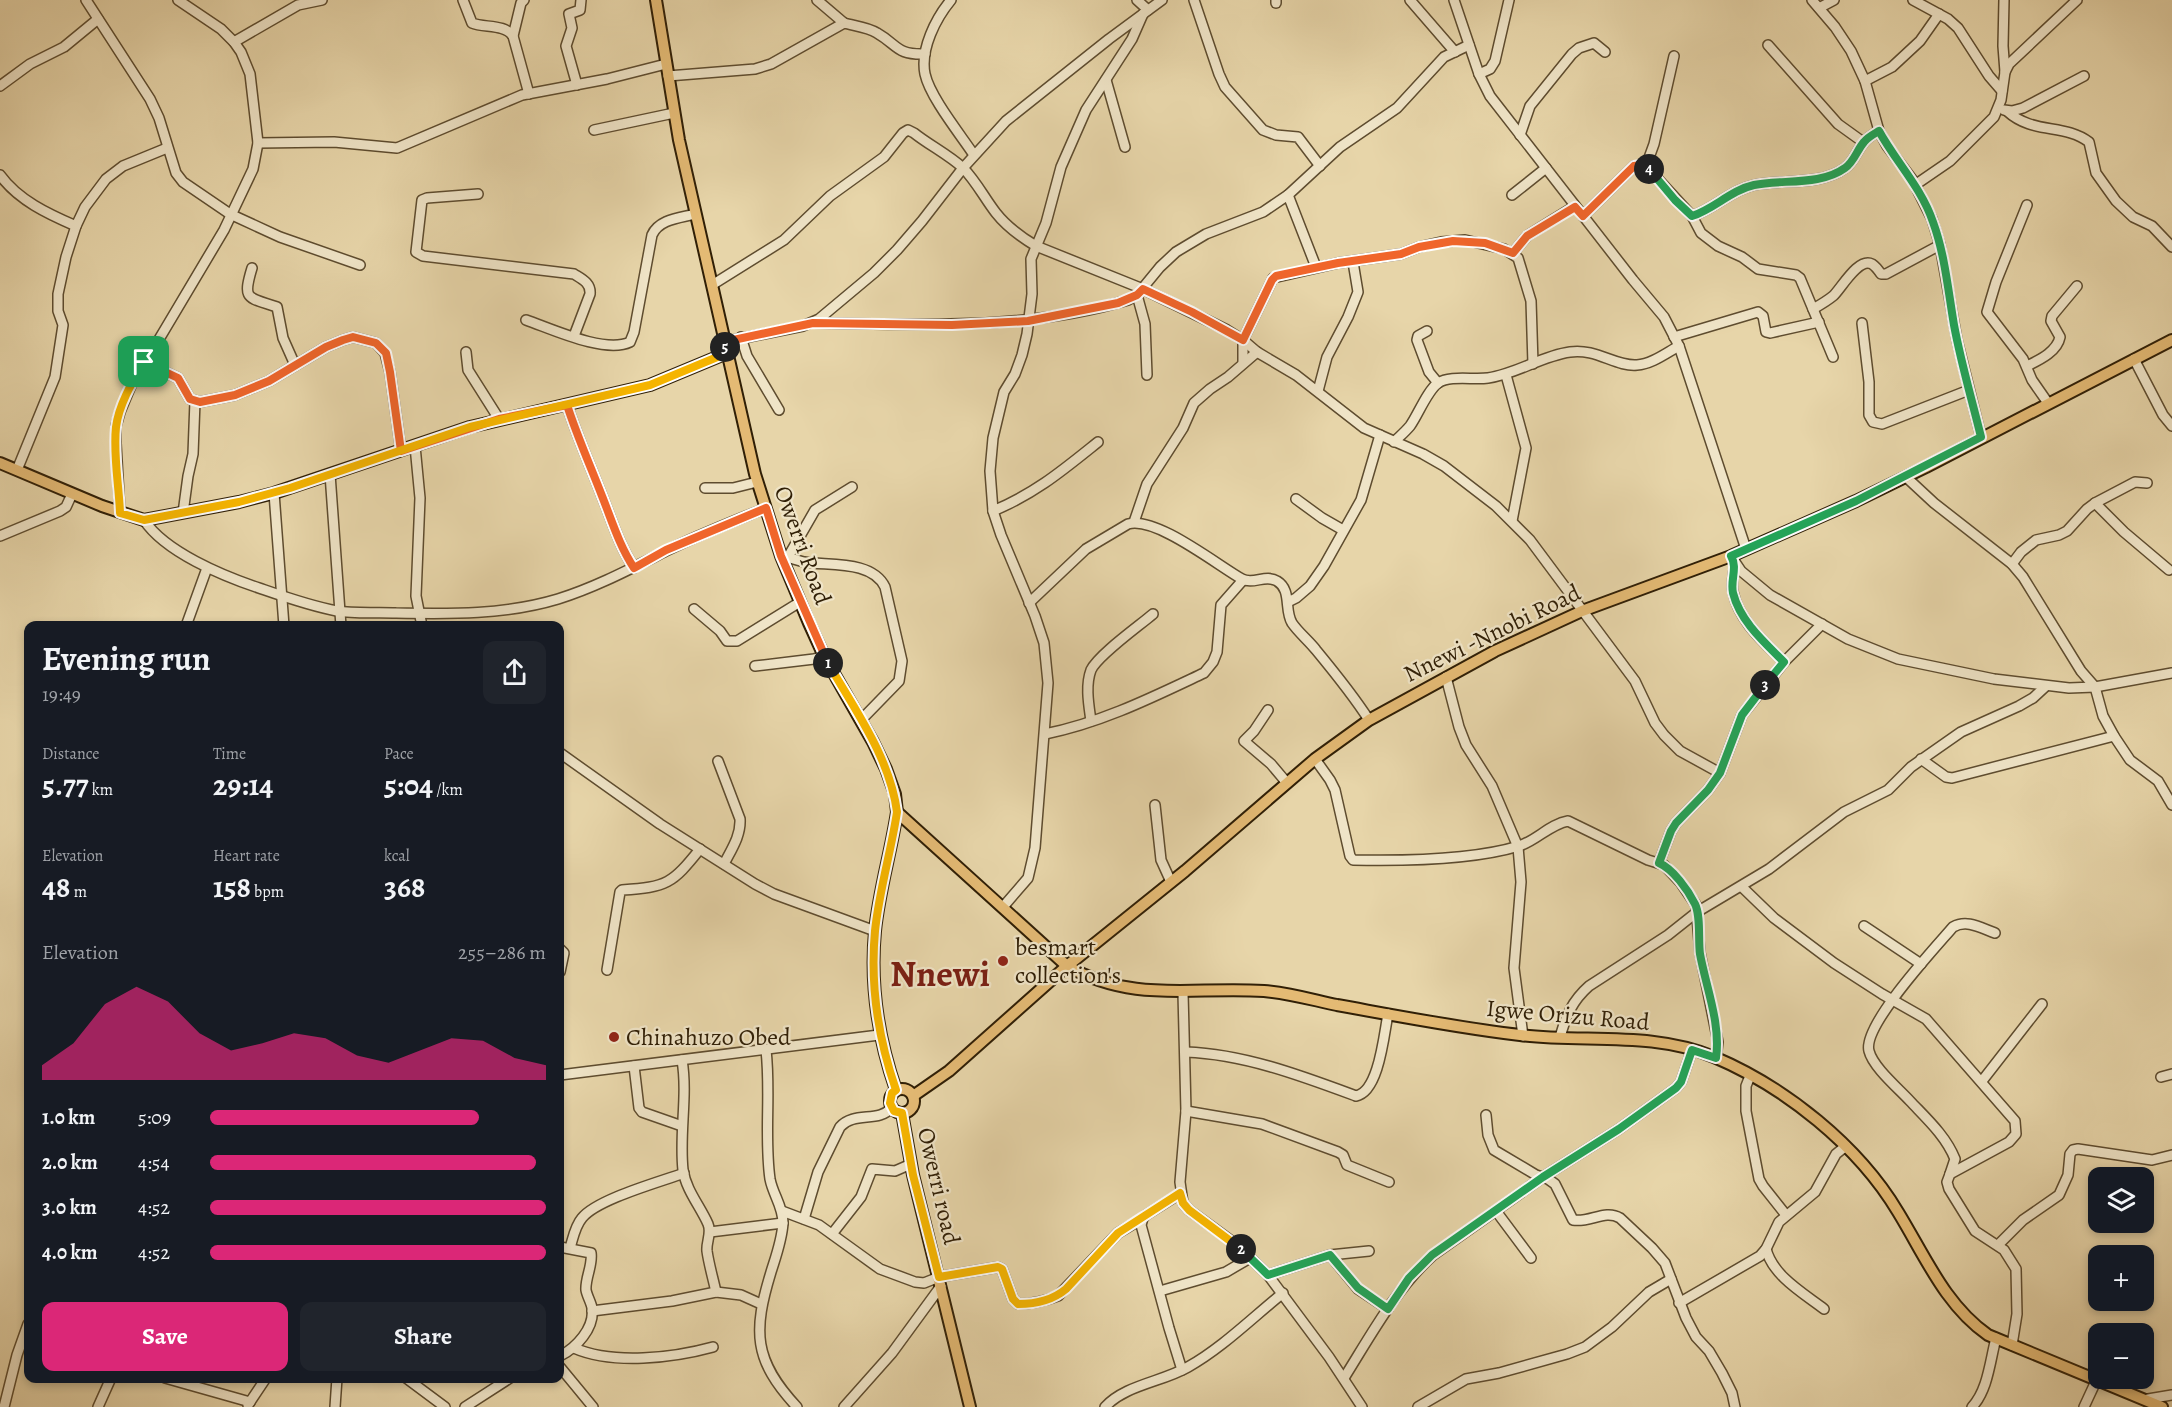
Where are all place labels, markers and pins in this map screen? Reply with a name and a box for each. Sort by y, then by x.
pin: 4 [1634,154,1664,184]
pin: 5 [710,332,740,362]
pin [118,336,169,387]
pin: 1 [813,648,843,678]
pin: 3 [1750,670,1780,700]
place label: besmart collection's [1015,931,1121,991]
marker: besmart collection's [996,954,1010,968]
place label: Chinahuzo Obed [626,1021,791,1053]
marker: Chinahuzo Obed [607,1030,621,1044]
pin: 2 [1226,1234,1256,1264]

